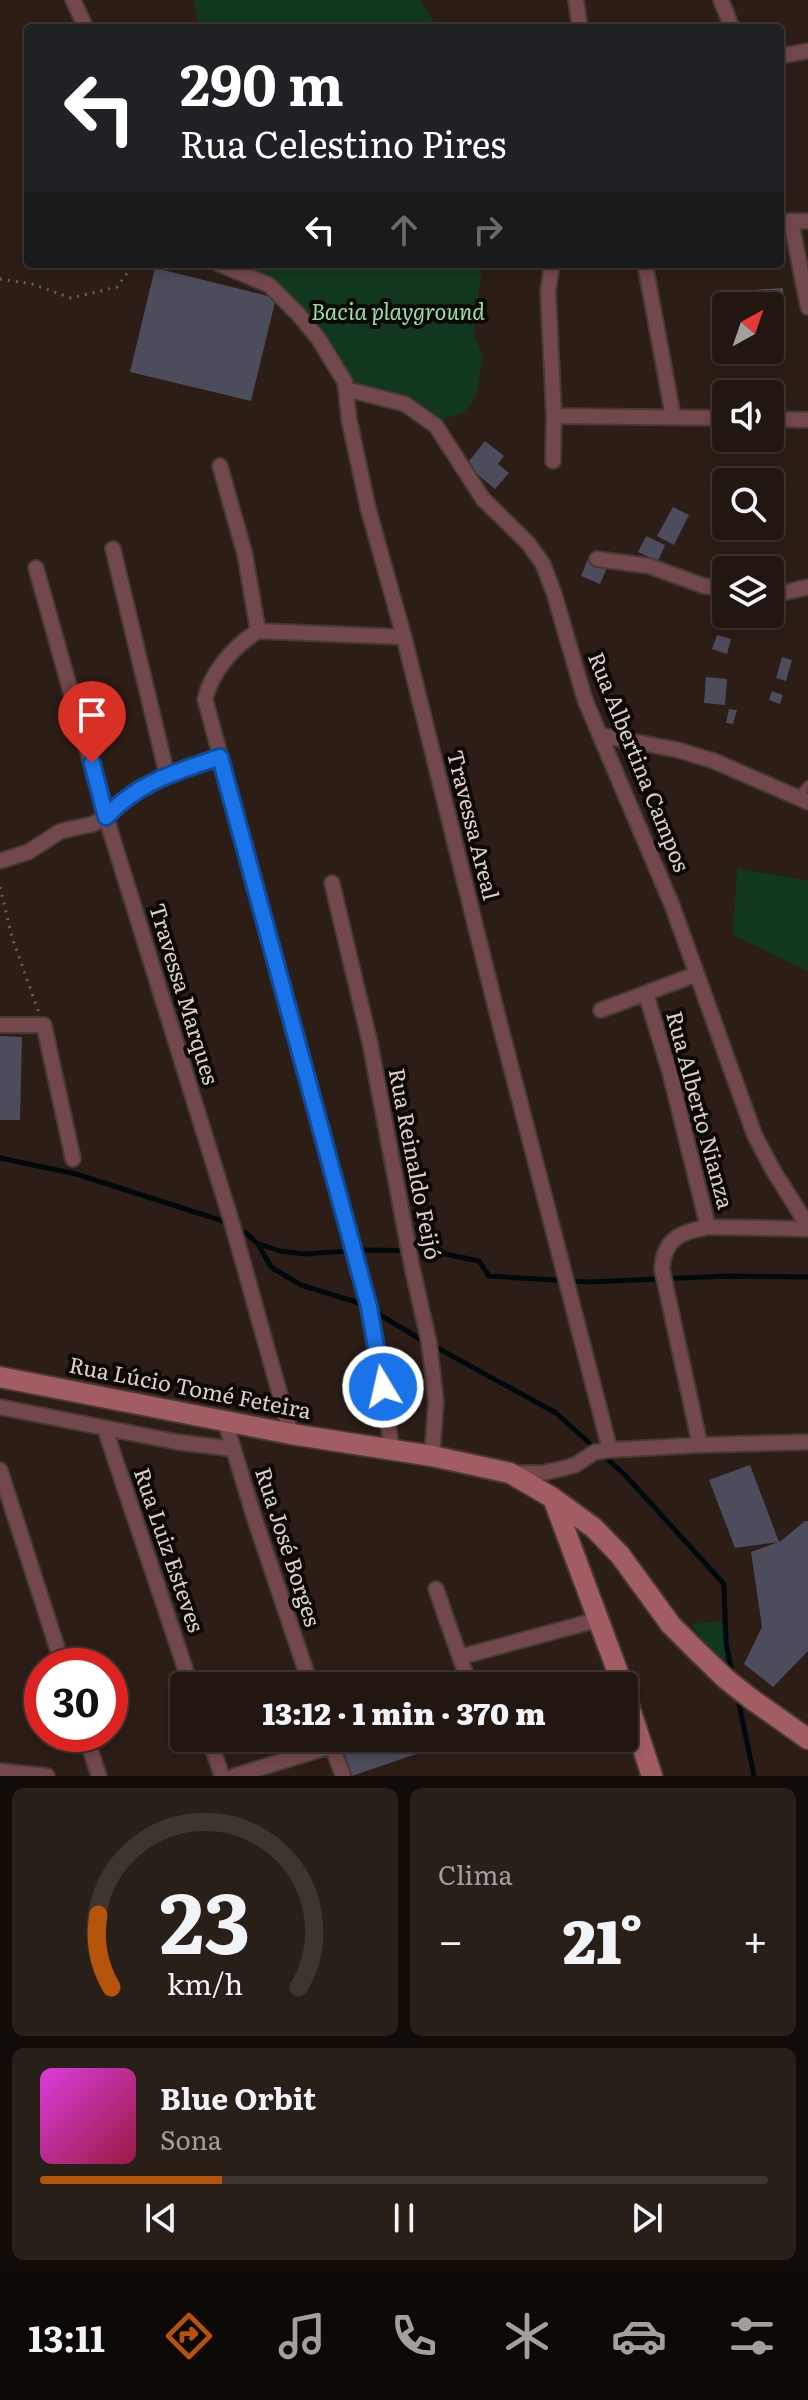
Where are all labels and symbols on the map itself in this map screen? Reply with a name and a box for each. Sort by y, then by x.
north arrow [712,292,784,364]
park label: Bacia playground [311,294,485,327]
street label: Rua Albertina Campos [581,646,700,876]
pin [58,681,126,763]
street label: Travessa Areal [440,746,509,903]
street label: Travessa Marques [142,899,229,1088]
street label: Rua Alberto Nianza [659,1007,744,1212]
street label: Rua Reinaldo Feijó [382,1065,451,1262]
position arrow [341,1345,425,1429]
street label: Rua Lúcio Tomé Feteira [66,1347,314,1426]
street label: Rua Luiz Esteves [127,1463,214,1636]
street label: Rua José Borges [248,1463,331,1630]
speed limit sign: 30 [24,1648,128,1752]

